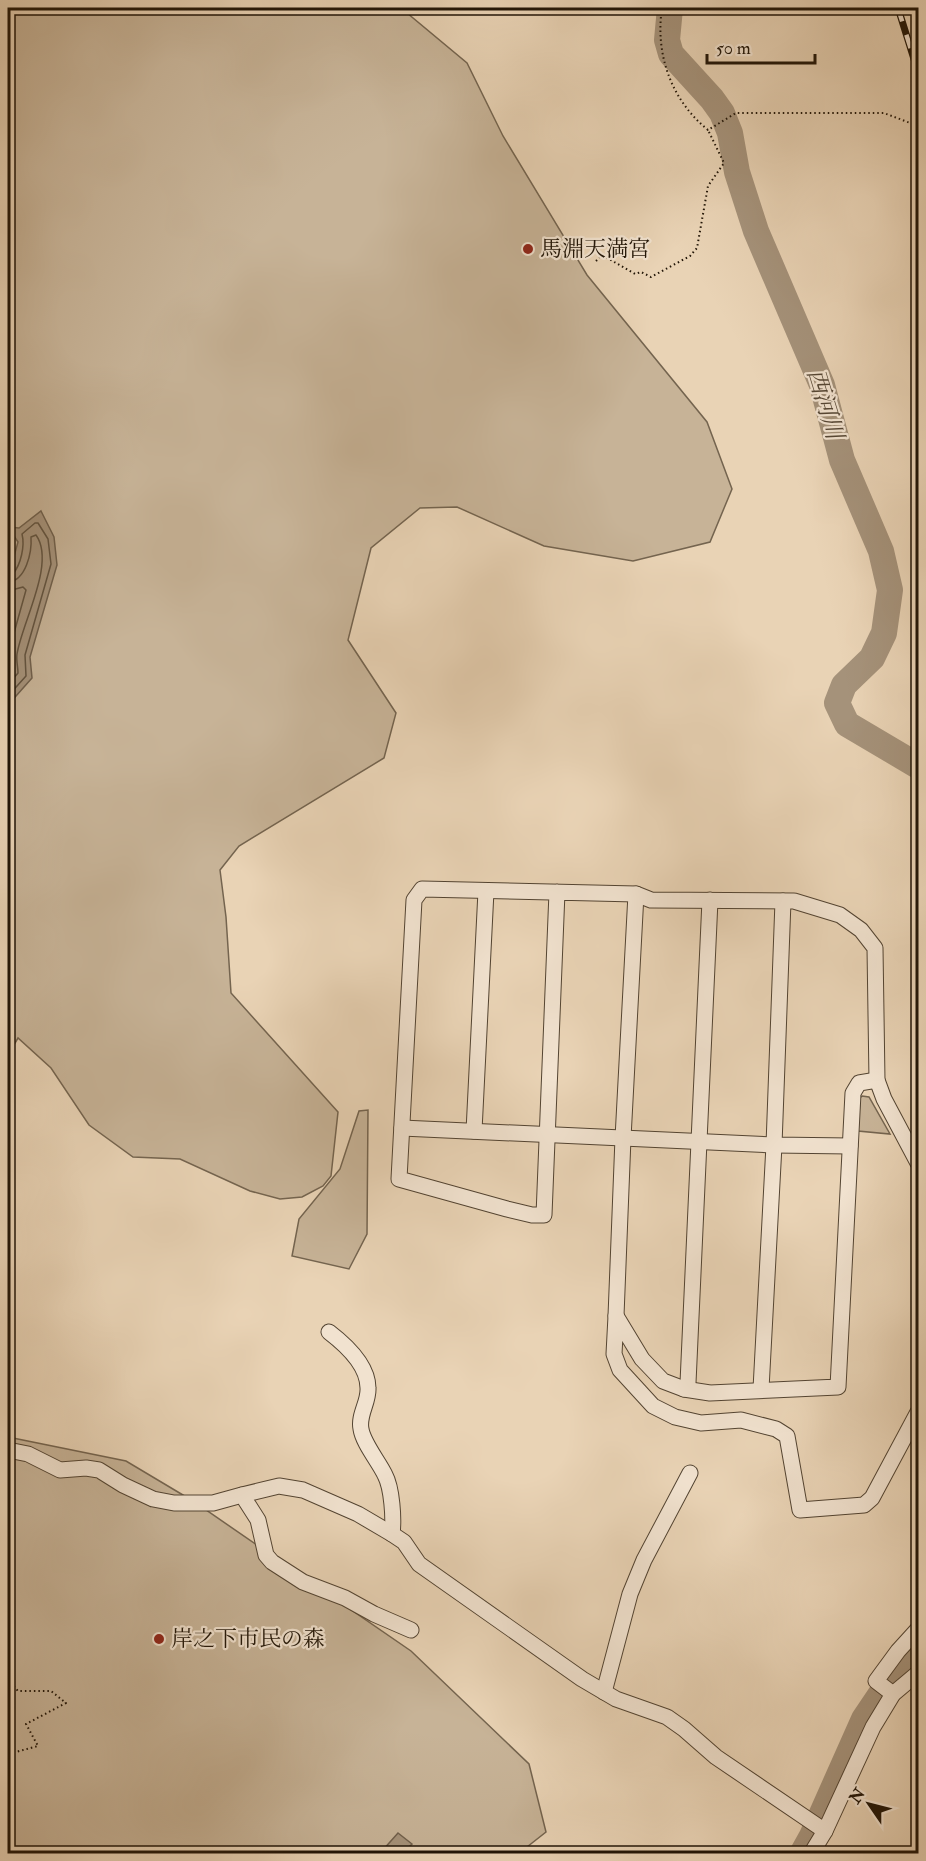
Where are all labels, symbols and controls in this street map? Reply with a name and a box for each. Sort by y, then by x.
scale bar [707,27,815,65]
text: 50 m [716,37,751,60]
place label: 馬淵天満宮 [540,235,650,263]
marker: 馬淵天満宮 [521,242,535,256]
water label: 西河川 [800,365,851,446]
place label: 岸之下市民の森 [171,1625,325,1653]
marker: 岸之下市民の森 [152,1632,166,1646]
north arrow [839,1774,899,1834]
text: N [845,1784,870,1808]

